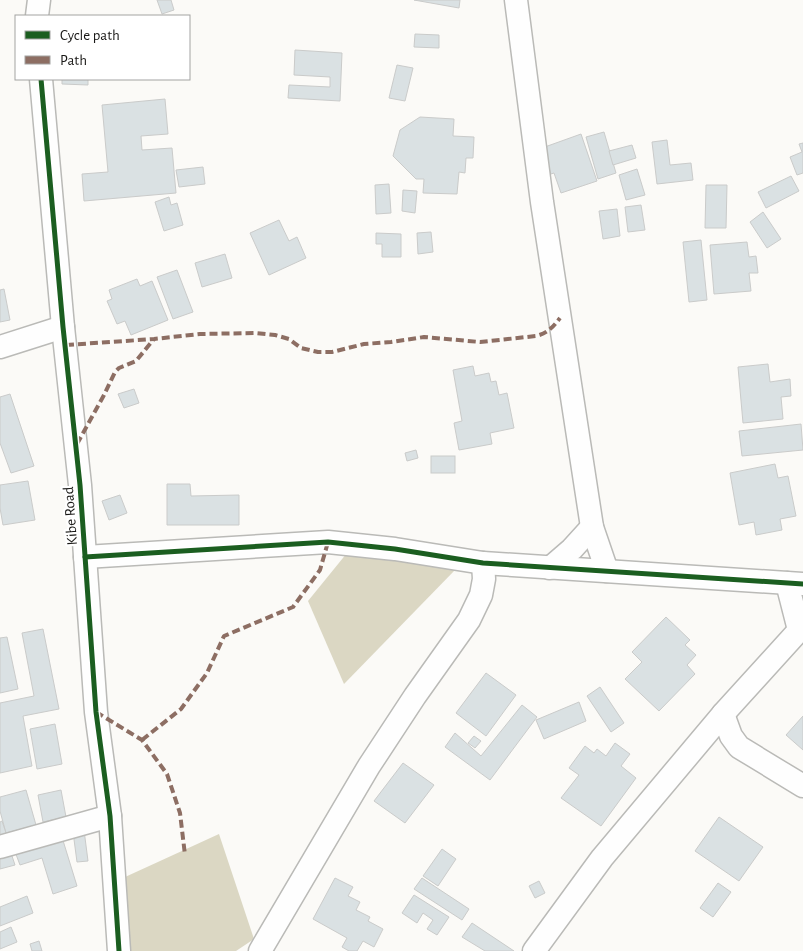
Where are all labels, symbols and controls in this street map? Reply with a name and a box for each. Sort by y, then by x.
legend [15,15,190,80]
text: Cycle path [60,28,120,43]
text: Path [60,53,87,68]
street label: Kibe Road [61,486,80,546]

